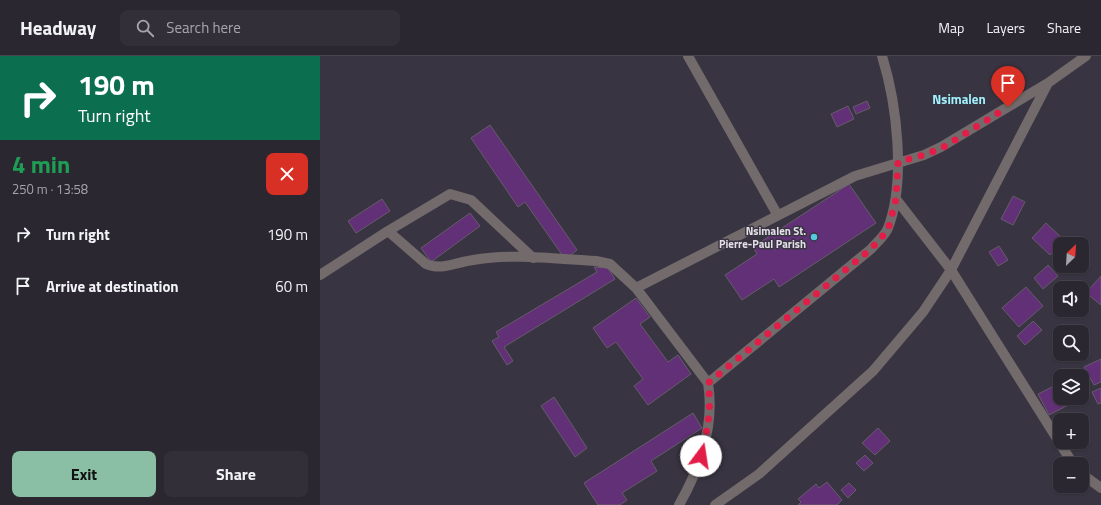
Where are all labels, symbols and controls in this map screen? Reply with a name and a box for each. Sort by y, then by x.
search box [120,10,400,46]
text: Headway [20,13,96,42]
text: Search here [166,16,241,39]
icon: search [134,17,156,39]
text: Map [938,17,964,38]
text: Layers [986,17,1025,38]
text: Share [1047,17,1081,38]
text: 190 m [78,63,155,106]
pin [991,66,1025,107]
icon: right [12,72,64,124]
icon: arrive [997,72,1019,94]
district label: Nsimalen [932,89,986,109]
text: Turn right [78,102,151,129]
text: 4 min [12,146,70,182]
button: close [266,153,308,195]
text: 250 m · 13:58 [12,179,88,199]
icon: right [12,223,34,245]
text: Turn right [46,223,110,246]
text: 190 m [267,223,308,246]
place label: Nsimalen St. Pierre-Paul Parish [719,223,806,252]
marker: Nsimalen St. Pierre-Paul Parish [809,232,819,242]
north arrow [1053,237,1089,273]
map controls [1053,237,1089,493]
icon: arrive [12,275,34,297]
text: Arrive at destination [46,275,179,298]
text: 60 m [275,275,308,298]
button: sound [1053,281,1089,317]
button: search [1053,325,1089,361]
button: layers [1053,369,1089,405]
button: + [1053,413,1089,449]
position arrow [680,435,722,477]
button: Exit [12,451,156,497]
button: Share [164,451,308,497]
button: − [1053,457,1089,493]

